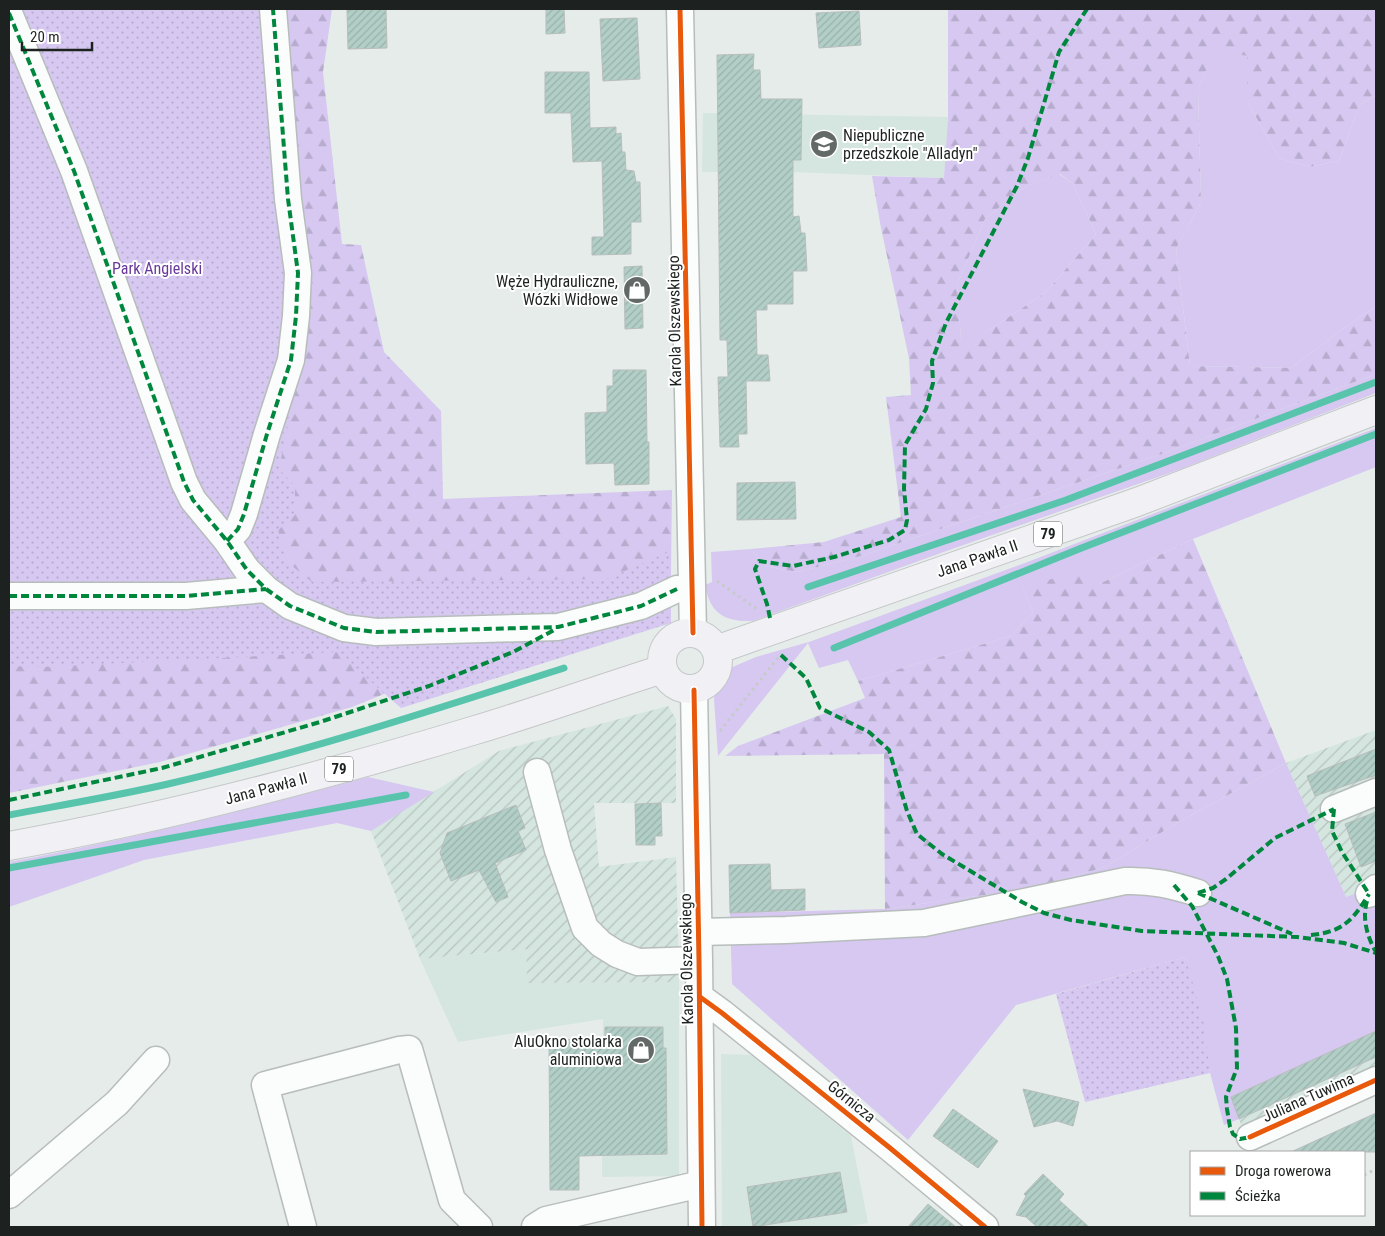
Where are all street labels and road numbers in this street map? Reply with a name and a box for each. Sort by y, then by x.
street label: Karola Olszewskiego [664,255,685,387]
road number: 79 [1034,522,1062,546]
street label: Jana Pawła II [934,536,1020,581]
road number: 79 [325,756,353,782]
street label: Jana Pawła II [223,768,309,809]
street label: Karola Olszewskiego [676,893,697,1025]
street label: Juliana Tuwima [1259,1069,1357,1126]
street label: Górnicza [824,1076,879,1126]

